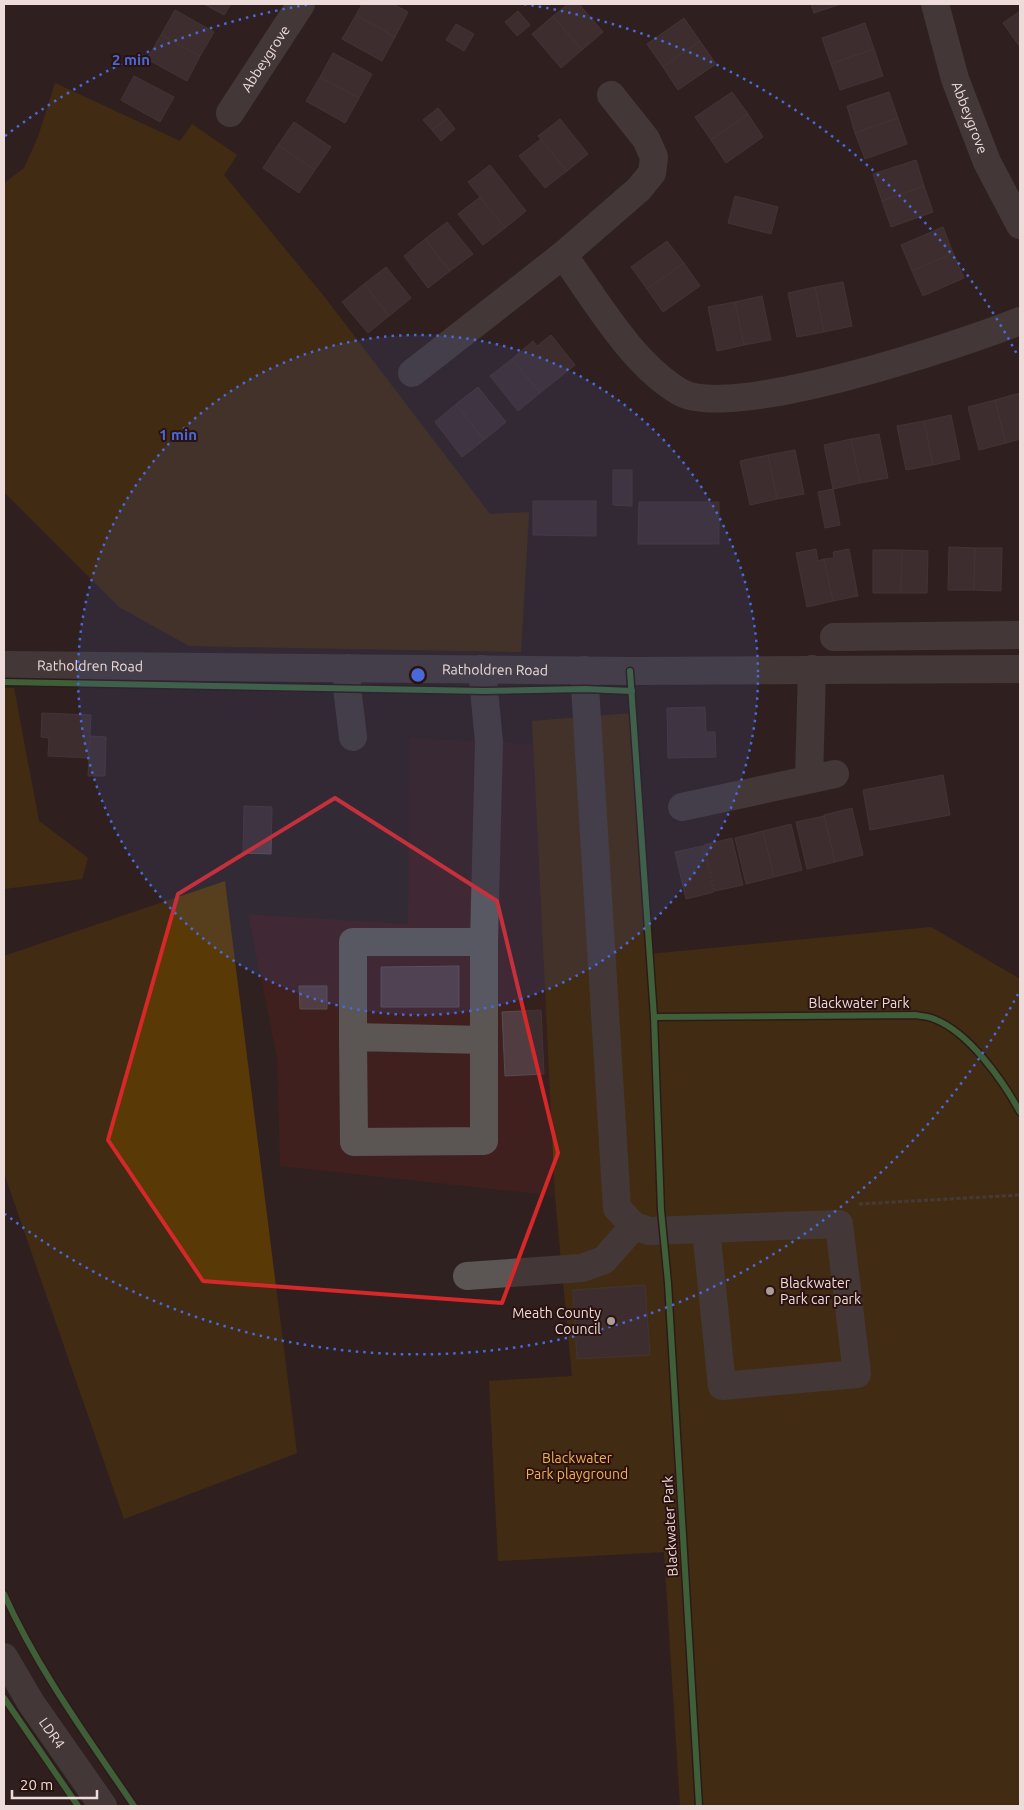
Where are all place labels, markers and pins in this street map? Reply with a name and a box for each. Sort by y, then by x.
centre of rings [409,666,427,684]
place label: Blackwater Park car park [780,1275,861,1307]
marker: Blackwater Park car park [764,1285,776,1297]
place label: Meath County Council [512,1305,601,1337]
marker: Meath County Council [605,1315,617,1327]

